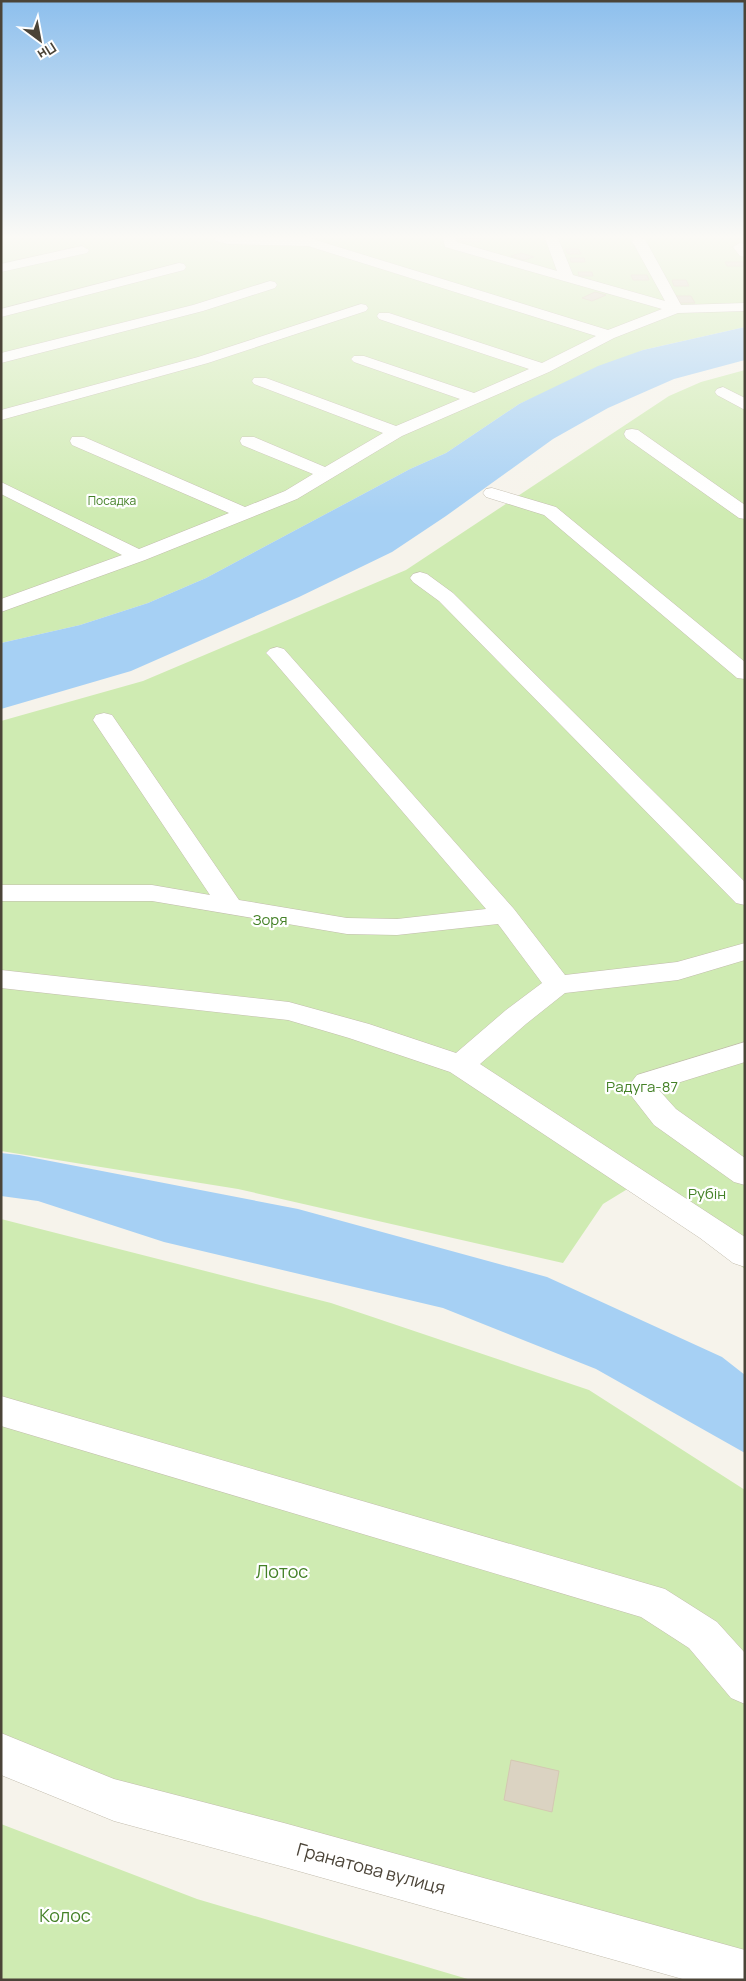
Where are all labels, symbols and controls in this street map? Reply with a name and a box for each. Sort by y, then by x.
north arrow [15,15,65,65]
text: Пн [34,38,60,65]
park label: Посадка [88,492,136,509]
park label: Зоря [253,909,288,930]
park label: Радуга-87 [606,1076,678,1097]
park label: Рубін [688,1183,726,1204]
park label: Лотос [256,1559,308,1583]
street label: Гранатова вулиця [294,1837,448,1899]
park label: Колос [39,1903,91,1927]

